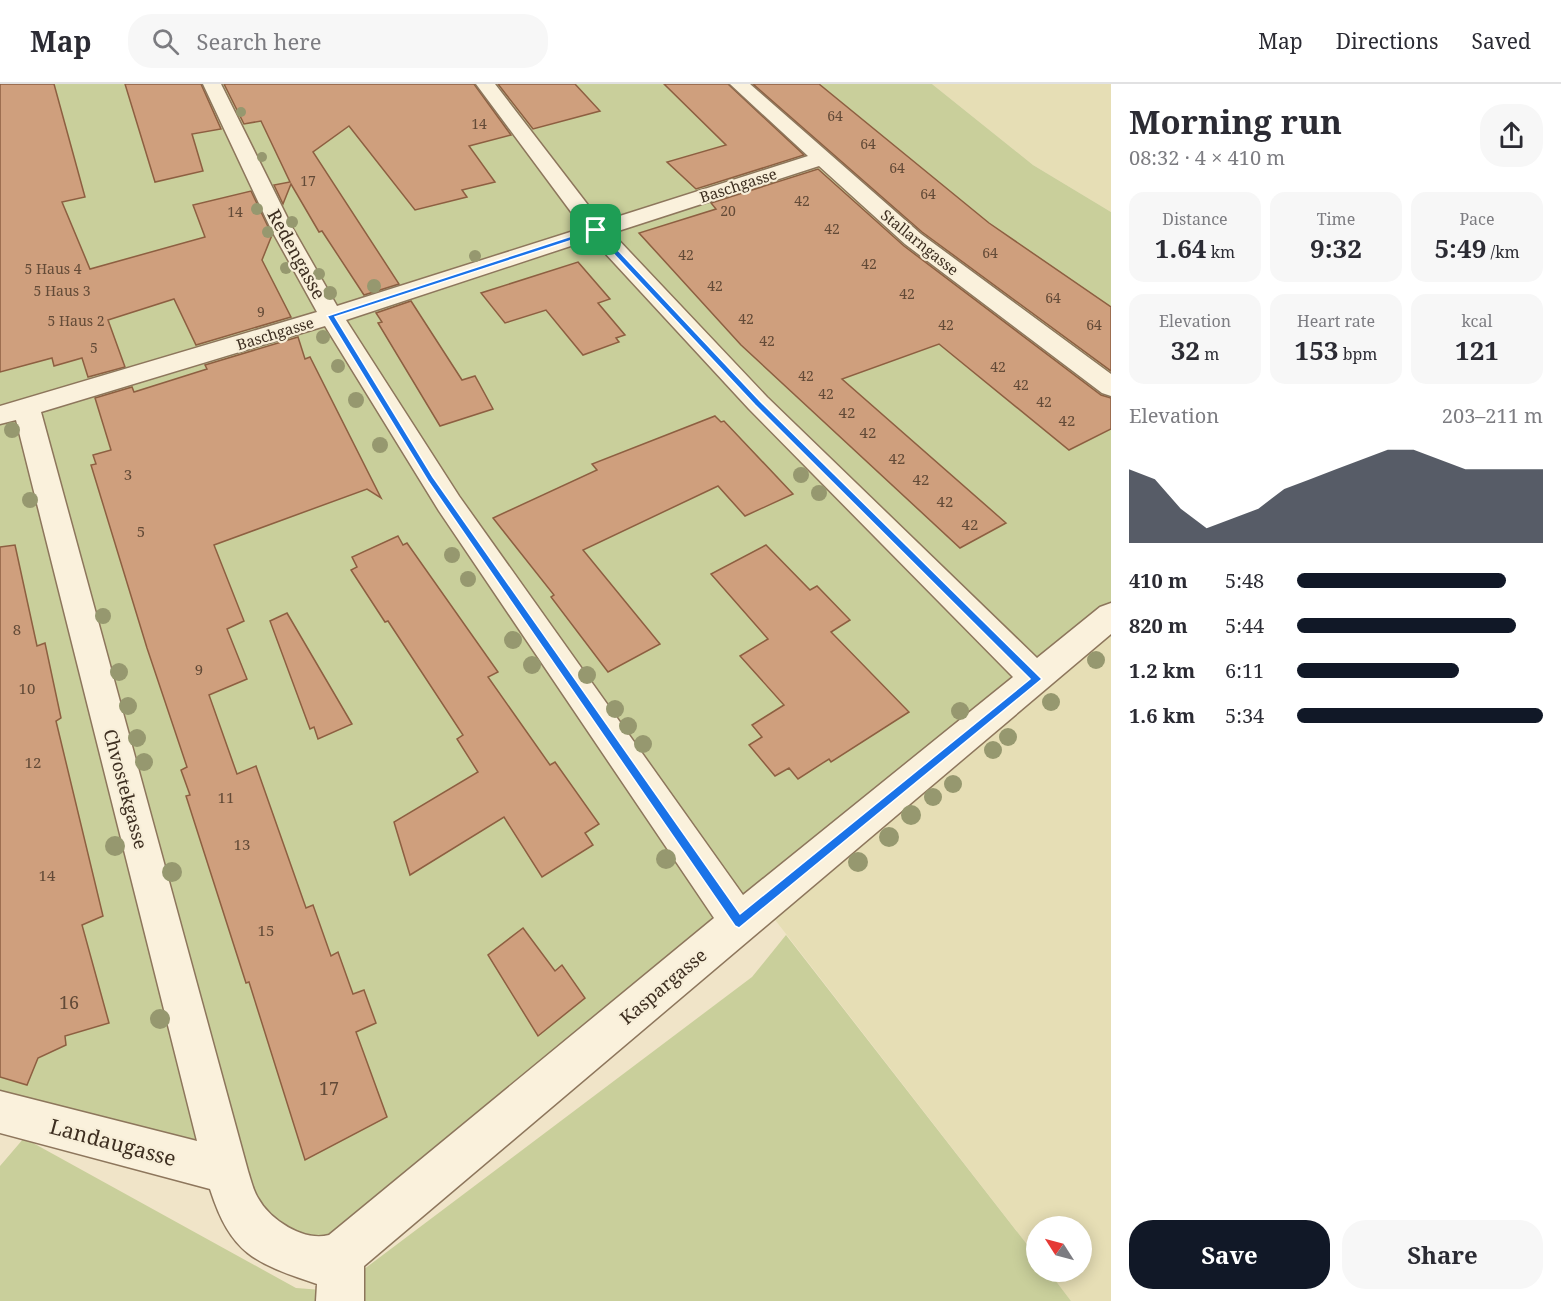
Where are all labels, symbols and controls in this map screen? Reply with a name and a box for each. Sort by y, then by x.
search box [128,14,548,68]
text: Map [30,22,92,60]
icon: search [149,25,182,58]
text: Search here [197,26,321,56]
text: Map [1258,27,1303,55]
text: Directions [1336,27,1438,55]
text: Saved [1471,27,1531,55]
text: Morning run [1129,99,1342,144]
button: share [1480,104,1543,167]
house number: 64 [827,106,843,125]
house number: 14 [471,114,487,133]
house number: 64 [860,134,876,153]
text: 08:32 · 4 × 410 m [1129,144,1285,171]
house number: 64 [889,158,905,177]
street label: Baschgasse [697,163,779,207]
house number: 17 [300,171,316,190]
house number: 64 [920,184,936,203]
house number: 42 [794,191,810,210]
house number: 20 [720,201,736,220]
house number: 14 [227,202,243,221]
pin [570,204,621,255]
street label: Redengasse [262,205,332,303]
street label: Stallarngasse [877,205,963,279]
text: Distance [1162,208,1228,230]
text: Time [1317,208,1355,230]
text: Pace [1459,208,1495,230]
icon: arrive [579,213,612,246]
house number: 42 [824,219,840,238]
text: 1.64 [1155,230,1207,266]
text: 9:32 [1310,230,1362,266]
text: 5:49 [1434,230,1486,266]
text: km [1207,241,1235,263]
text: /km [1486,241,1520,263]
house number: 64 [982,243,998,262]
house number: 42 [678,245,694,264]
house number: 42 [861,254,877,273]
house number: 5 Haus 4 [24,259,82,278]
house number: 42 [707,276,723,295]
house number: 5 Haus 3 [33,281,91,300]
house number: 42 [899,284,915,303]
house number: 64 [1045,288,1061,307]
house number: 9 [257,302,265,321]
house number: 42 [738,309,754,328]
text: Elevation [1159,310,1231,332]
text: Heart rate [1297,310,1375,332]
text: kcal [1462,310,1492,332]
house number: 5 Haus 2 [47,311,105,330]
street label: Baschgasse [234,312,316,354]
house number: 42 [938,315,954,334]
house number: 64 [1086,315,1102,334]
house number: 42 [759,331,775,350]
text: 32 [1171,332,1200,368]
text: 153 [1294,332,1339,368]
text: 121 [1455,332,1499,368]
house number: 5 [90,338,98,357]
text: m [1200,343,1219,365]
text: bpm [1339,343,1378,365]
house number: 42 [990,357,1006,376]
house number: 42 [798,366,814,385]
house number: 42 [1013,375,1029,394]
house number: 42 [818,384,834,403]
house number: 42 [1036,392,1052,411]
house number: 42 [839,402,855,422]
text: Elevation [1129,402,1219,429]
text: 203–211 m [1442,402,1543,429]
house number: 42 [1059,410,1075,430]
house number: 42 [860,422,876,442]
house number: 42 [889,448,905,468]
house number: 3 [124,464,132,484]
house number: 42 [913,469,929,489]
house number: 42 [937,491,953,511]
house number: 42 [962,514,978,534]
house number: 5 [137,521,145,541]
text: 410 m [1129,567,1188,594]
text: 5:48 [1225,567,1264,594]
text: 820 m [1129,612,1188,639]
text: 5:44 [1225,612,1264,639]
house number: 8 [13,619,21,639]
text: 1.2 km [1129,657,1195,684]
text: 6:11 [1225,657,1264,684]
house number: 9 [195,659,203,679]
house number: 10 [19,678,35,698]
text: 1.6 km [1129,702,1195,729]
text: 5:34 [1225,702,1264,729]
street label: Chvostekgasse [98,726,154,852]
house number: 12 [25,752,41,772]
house number: 11 [218,787,234,807]
house number: 13 [234,834,250,854]
house number: 14 [39,865,56,885]
house number: 15 [258,920,274,940]
street label: Kaspargasse [615,943,711,1029]
house number: 16 [59,990,79,1014]
house number: 17 [319,1076,339,1100]
street label: Landaugasse [47,1112,179,1172]
north arrow [1026,1216,1092,1282]
map controls [1026,1216,1092,1282]
button: Save [1129,1220,1330,1289]
button: Share [1342,1220,1543,1289]

